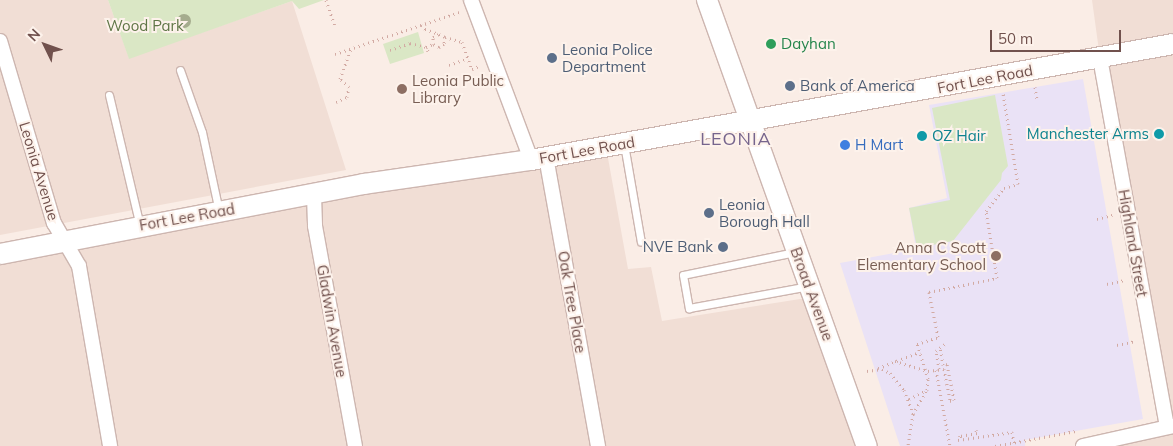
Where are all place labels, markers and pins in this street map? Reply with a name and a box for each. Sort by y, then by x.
place label: Dayhan [781,35,836,53]
marker: Dayhan [765,38,777,50]
place label: Leonia Police Department [562,40,653,75]
marker: Leonia Police Department [546,52,558,64]
place label: Leonia Public Library [412,71,504,106]
place label: Bank of America [800,77,915,95]
marker: Bank of America [784,80,796,92]
marker: Leonia Public Library [396,83,408,95]
place label: Manchester Arms [1027,125,1149,143]
place label: OZ Hair [932,127,986,145]
marker: Manchester Arms [1153,128,1165,140]
marker: OZ Hair [916,130,928,142]
place label: H Mart [855,136,903,154]
marker: H Mart [839,139,851,151]
place label: Leonia Borough Hall [719,195,810,230]
marker: Leonia Borough Hall [703,207,715,219]
place label: NVE Bank [643,238,713,256]
place label: Anna C Scott Elementary School [857,238,986,273]
marker: NVE Bank [717,241,729,253]
marker: Anna C Scott Elementary School [990,250,1002,262]

